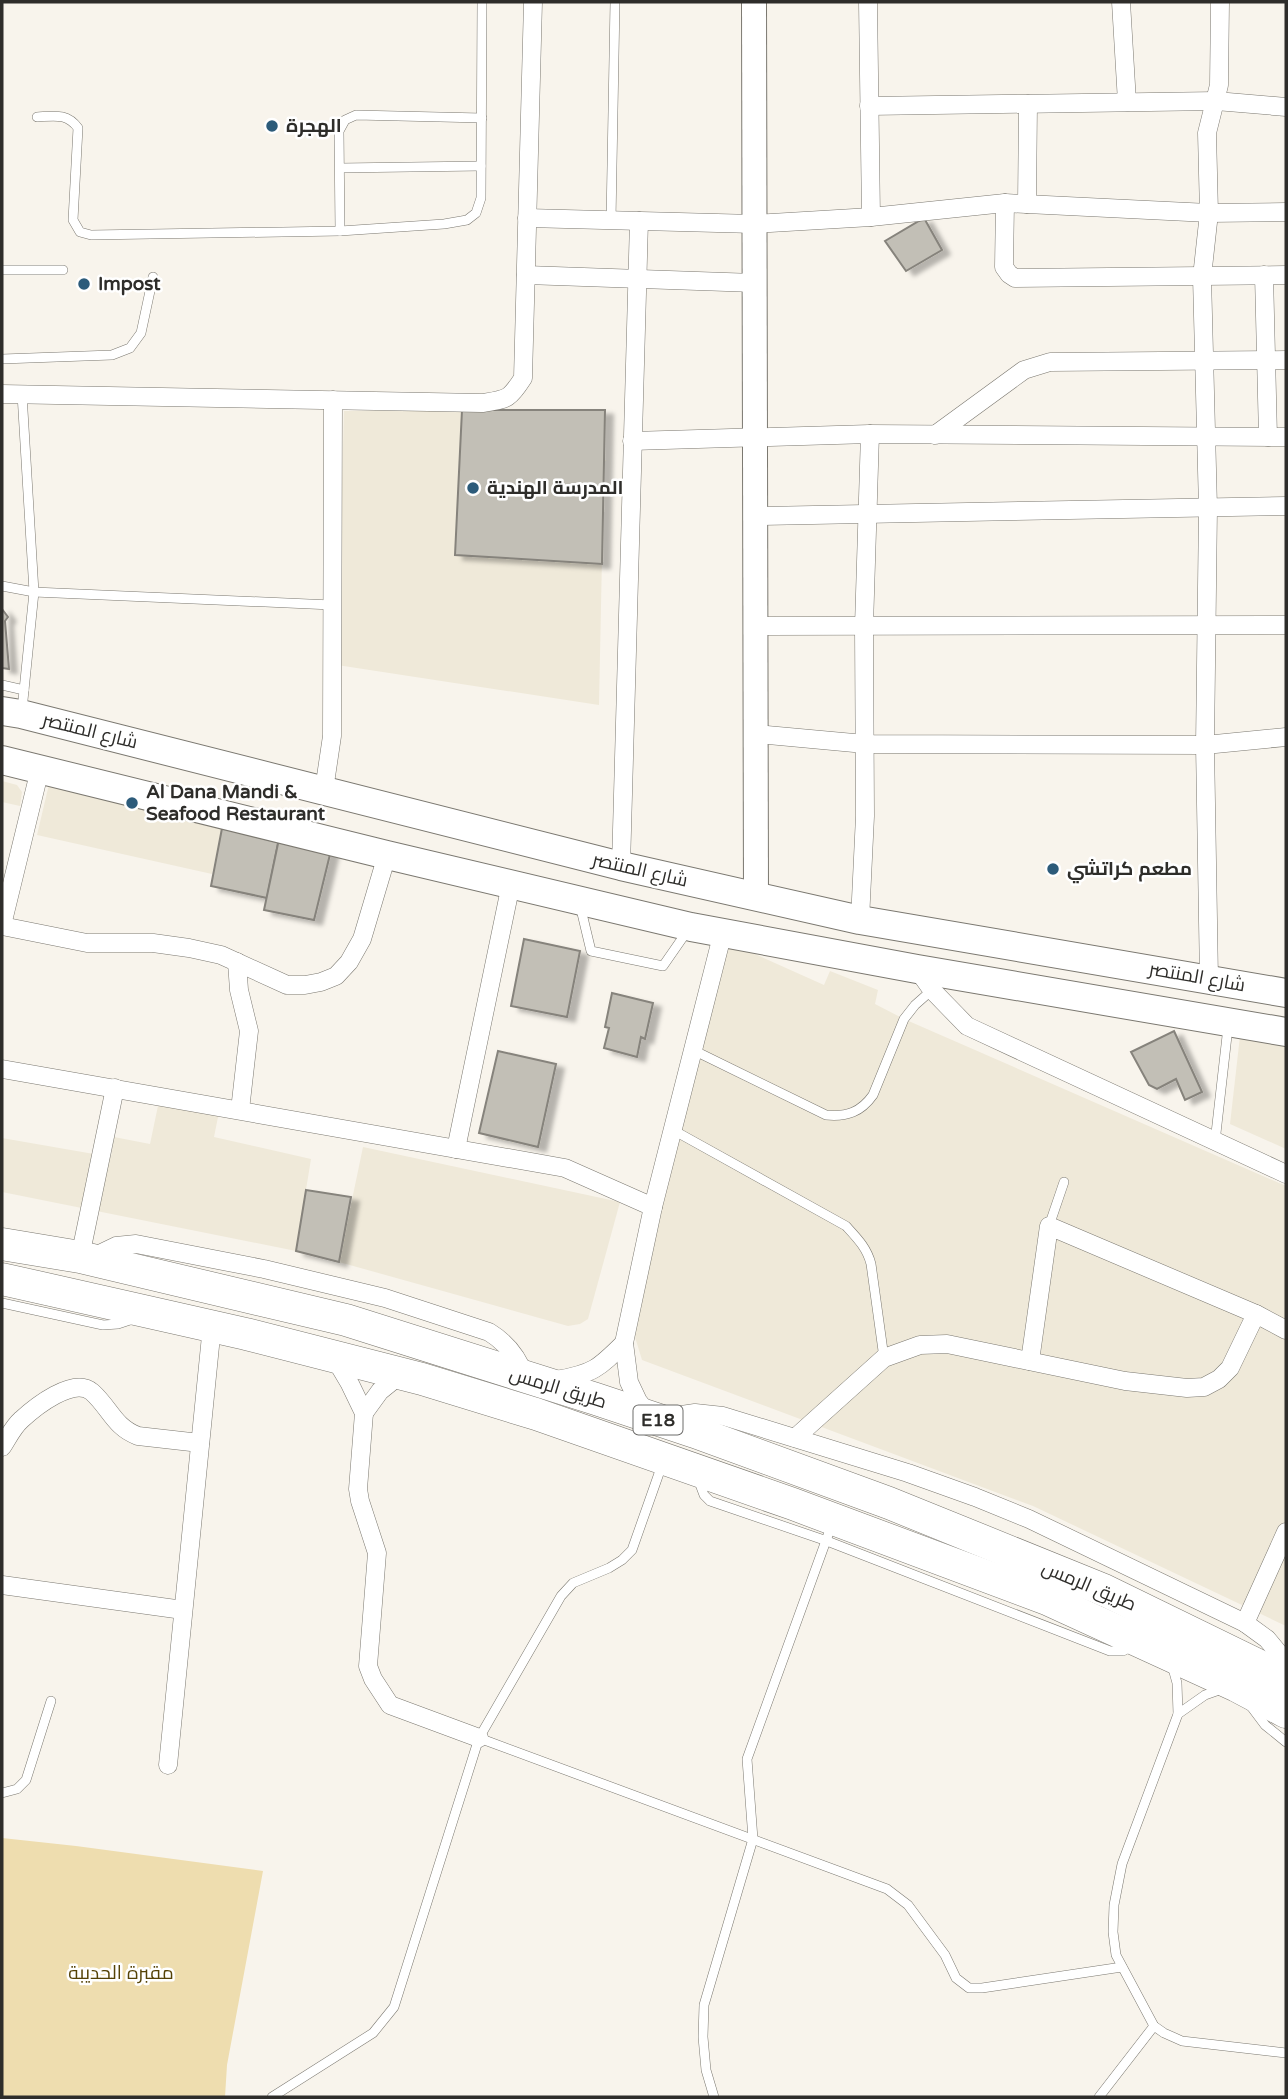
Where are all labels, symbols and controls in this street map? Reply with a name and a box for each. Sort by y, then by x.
place label: الهجرة [286,115,342,137]
marker: الهجرة [264,118,280,134]
place label: Impost [98,273,161,296]
marker: Impost [76,276,92,292]
place label: المدرسة الهندية [487,477,624,499]
marker: المدرسة الهندية [465,480,481,496]
street label: شارع المنتصر [39,708,140,755]
place label: Al Dana Mandi & Seafood Restaurant [146,781,326,825]
marker: Al Dana Mandi & Seafood Restaurant [124,795,140,811]
street label: شارع المنتصر [589,848,690,894]
place label: مطعم كراتشي [1067,858,1192,884]
marker: مطعم كراتشي [1045,861,1061,877]
street label: شارع المنتصر [1146,958,1247,998]
street label: طريق الرمس [507,1363,609,1414]
road number: E18 [634,1406,682,1434]
street label: طريق الرمس [1038,1556,1139,1617]
park label: مقبرة الحديبة [68,1962,174,1984]

